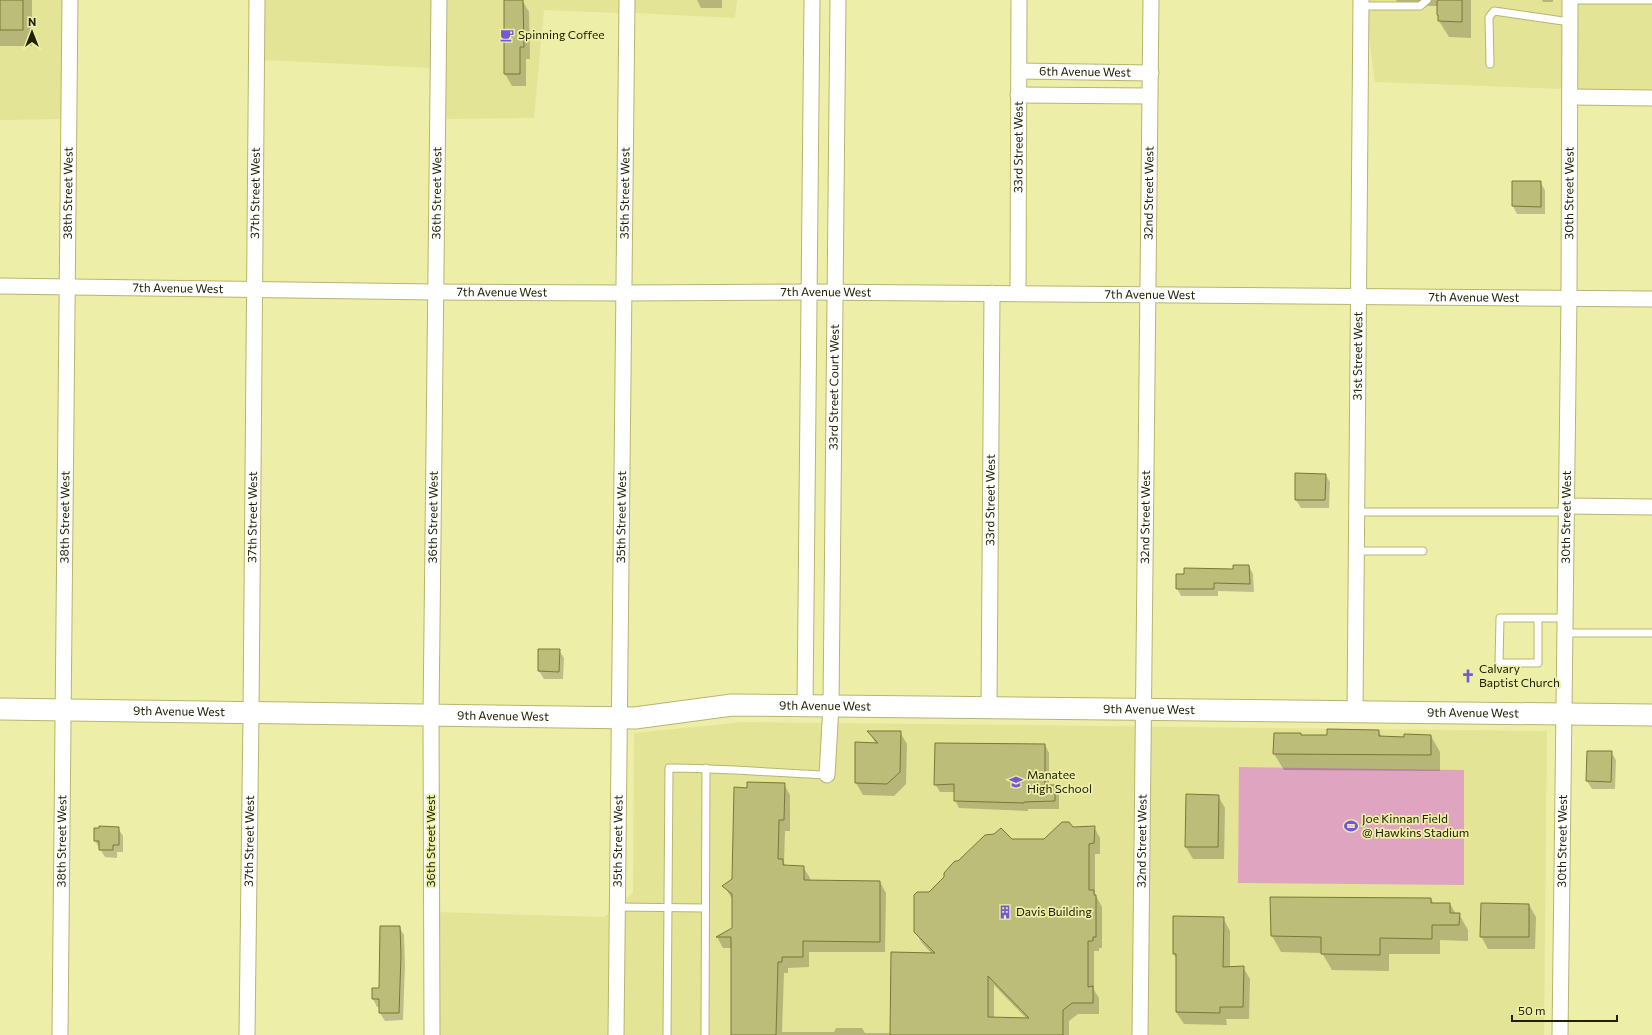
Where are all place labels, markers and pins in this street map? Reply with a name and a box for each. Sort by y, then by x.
cafe icon: Spinning Coffee [499,27,515,43]
place label: Spinning Coffee [518,27,605,41]
place label: Calvary Baptist Church [1479,661,1560,689]
church icon: Calvary Baptist Church [1460,668,1476,684]
place label: Manatee High School [1027,767,1092,795]
school or university icon: Manatee High School [1008,774,1024,790]
place label: Joe Kinnan Field @ Hawkins Stadium [1362,811,1469,839]
sports icon: Joe Kinnan Field @ Hawkins Stadium [1343,818,1359,834]
building icon: Davis Building [997,904,1013,920]
place label: Davis Building [1016,904,1092,918]

